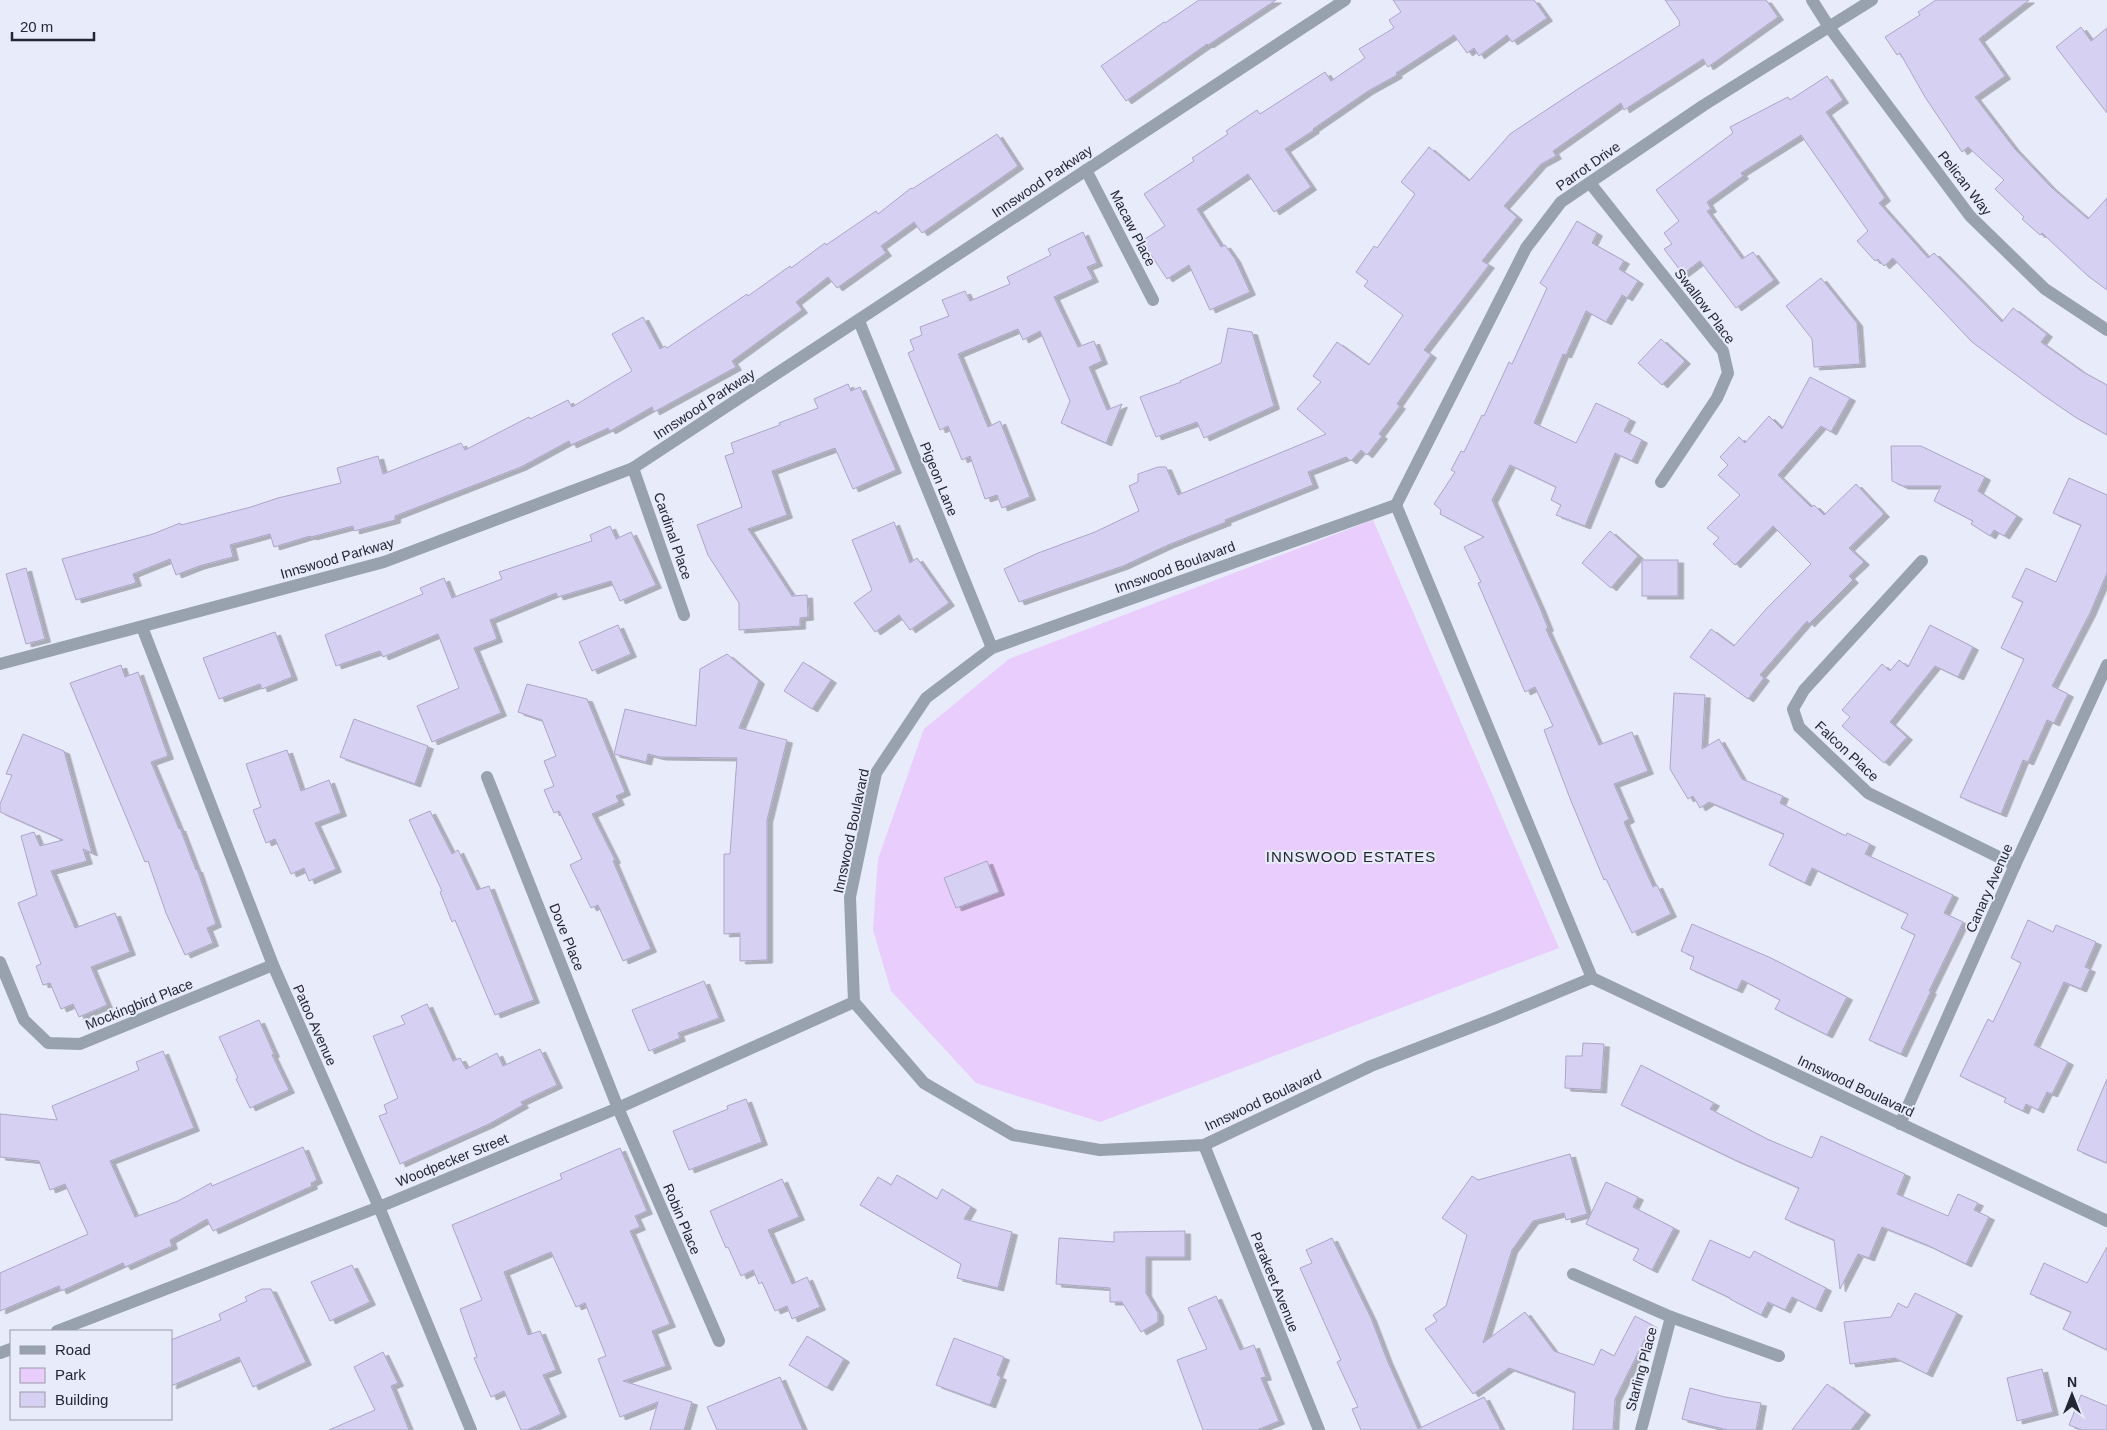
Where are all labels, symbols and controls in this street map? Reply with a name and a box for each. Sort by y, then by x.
scale bar [12,10,95,42]
text: 20 m [20,18,53,35]
street label: Parrot Drive [1553,138,1623,194]
street label: Innswood Parkway [989,142,1095,220]
street label: Pelican Way [1935,148,1995,218]
street label: Macaw Place [1107,187,1159,269]
street label: Swallow Place [1671,265,1739,347]
street label: Innswood Parkway [650,365,758,443]
street label: Pigeon Lane [917,440,961,519]
street label: Cardinal Place [651,490,695,582]
street label: Innswood Parkway [278,534,396,582]
street label: Innswood Boulavard [1113,538,1237,596]
street label: Falcon Place [1812,718,1882,785]
street label: Innswood Boulavard [830,767,872,895]
street label: Canary Avenue [1962,841,2016,935]
district label: INNSWOOD ESTATES [1266,848,1436,865]
street label: Dove Place [546,901,588,973]
street label: Mockingbird Place [83,975,195,1033]
street label: Patoo Avenue [290,982,340,1068]
street label: Innswood Boulavard [1795,1052,1917,1120]
street label: Innswood Boulavard [1202,1066,1324,1134]
street label: Woodpecker Street [394,1130,511,1190]
street label: Robin Place [660,1181,704,1257]
street label: Parakeet Avenue [1248,1230,1302,1335]
street label: Starling Place [1622,1325,1660,1413]
legend [10,1330,172,1420]
text: Road [55,1341,91,1358]
text: Park [55,1366,86,1383]
north arrow [2047,1370,2097,1420]
text: N [2067,1374,2077,1390]
text: Building [55,1391,108,1408]

